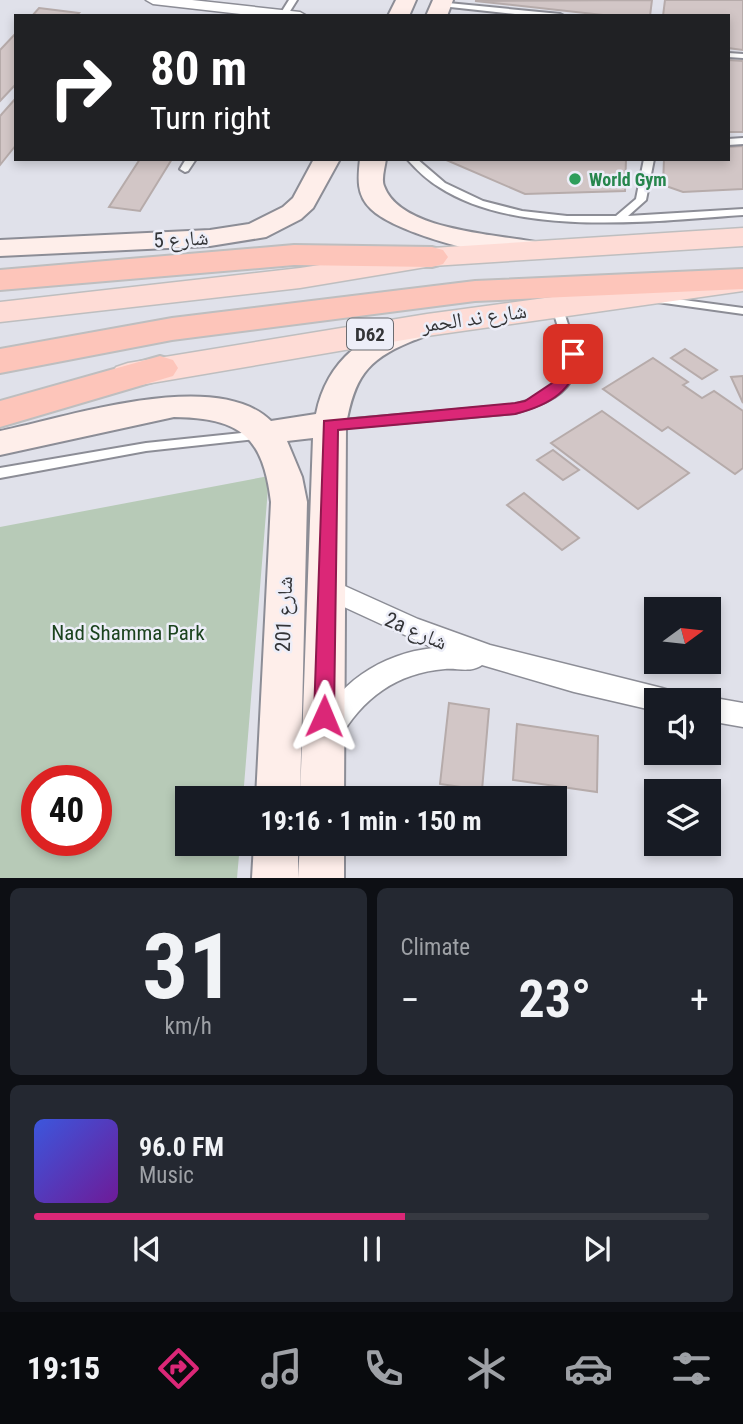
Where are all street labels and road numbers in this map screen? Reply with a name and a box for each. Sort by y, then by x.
street label: شارع 5 [153,226,209,253]
street label: شارع ند الحمر [419,299,528,338]
road number: D62 [347,318,393,350]
street label: شارع 201 [271,576,298,652]
street label: 2a شارع [381,607,451,656]

